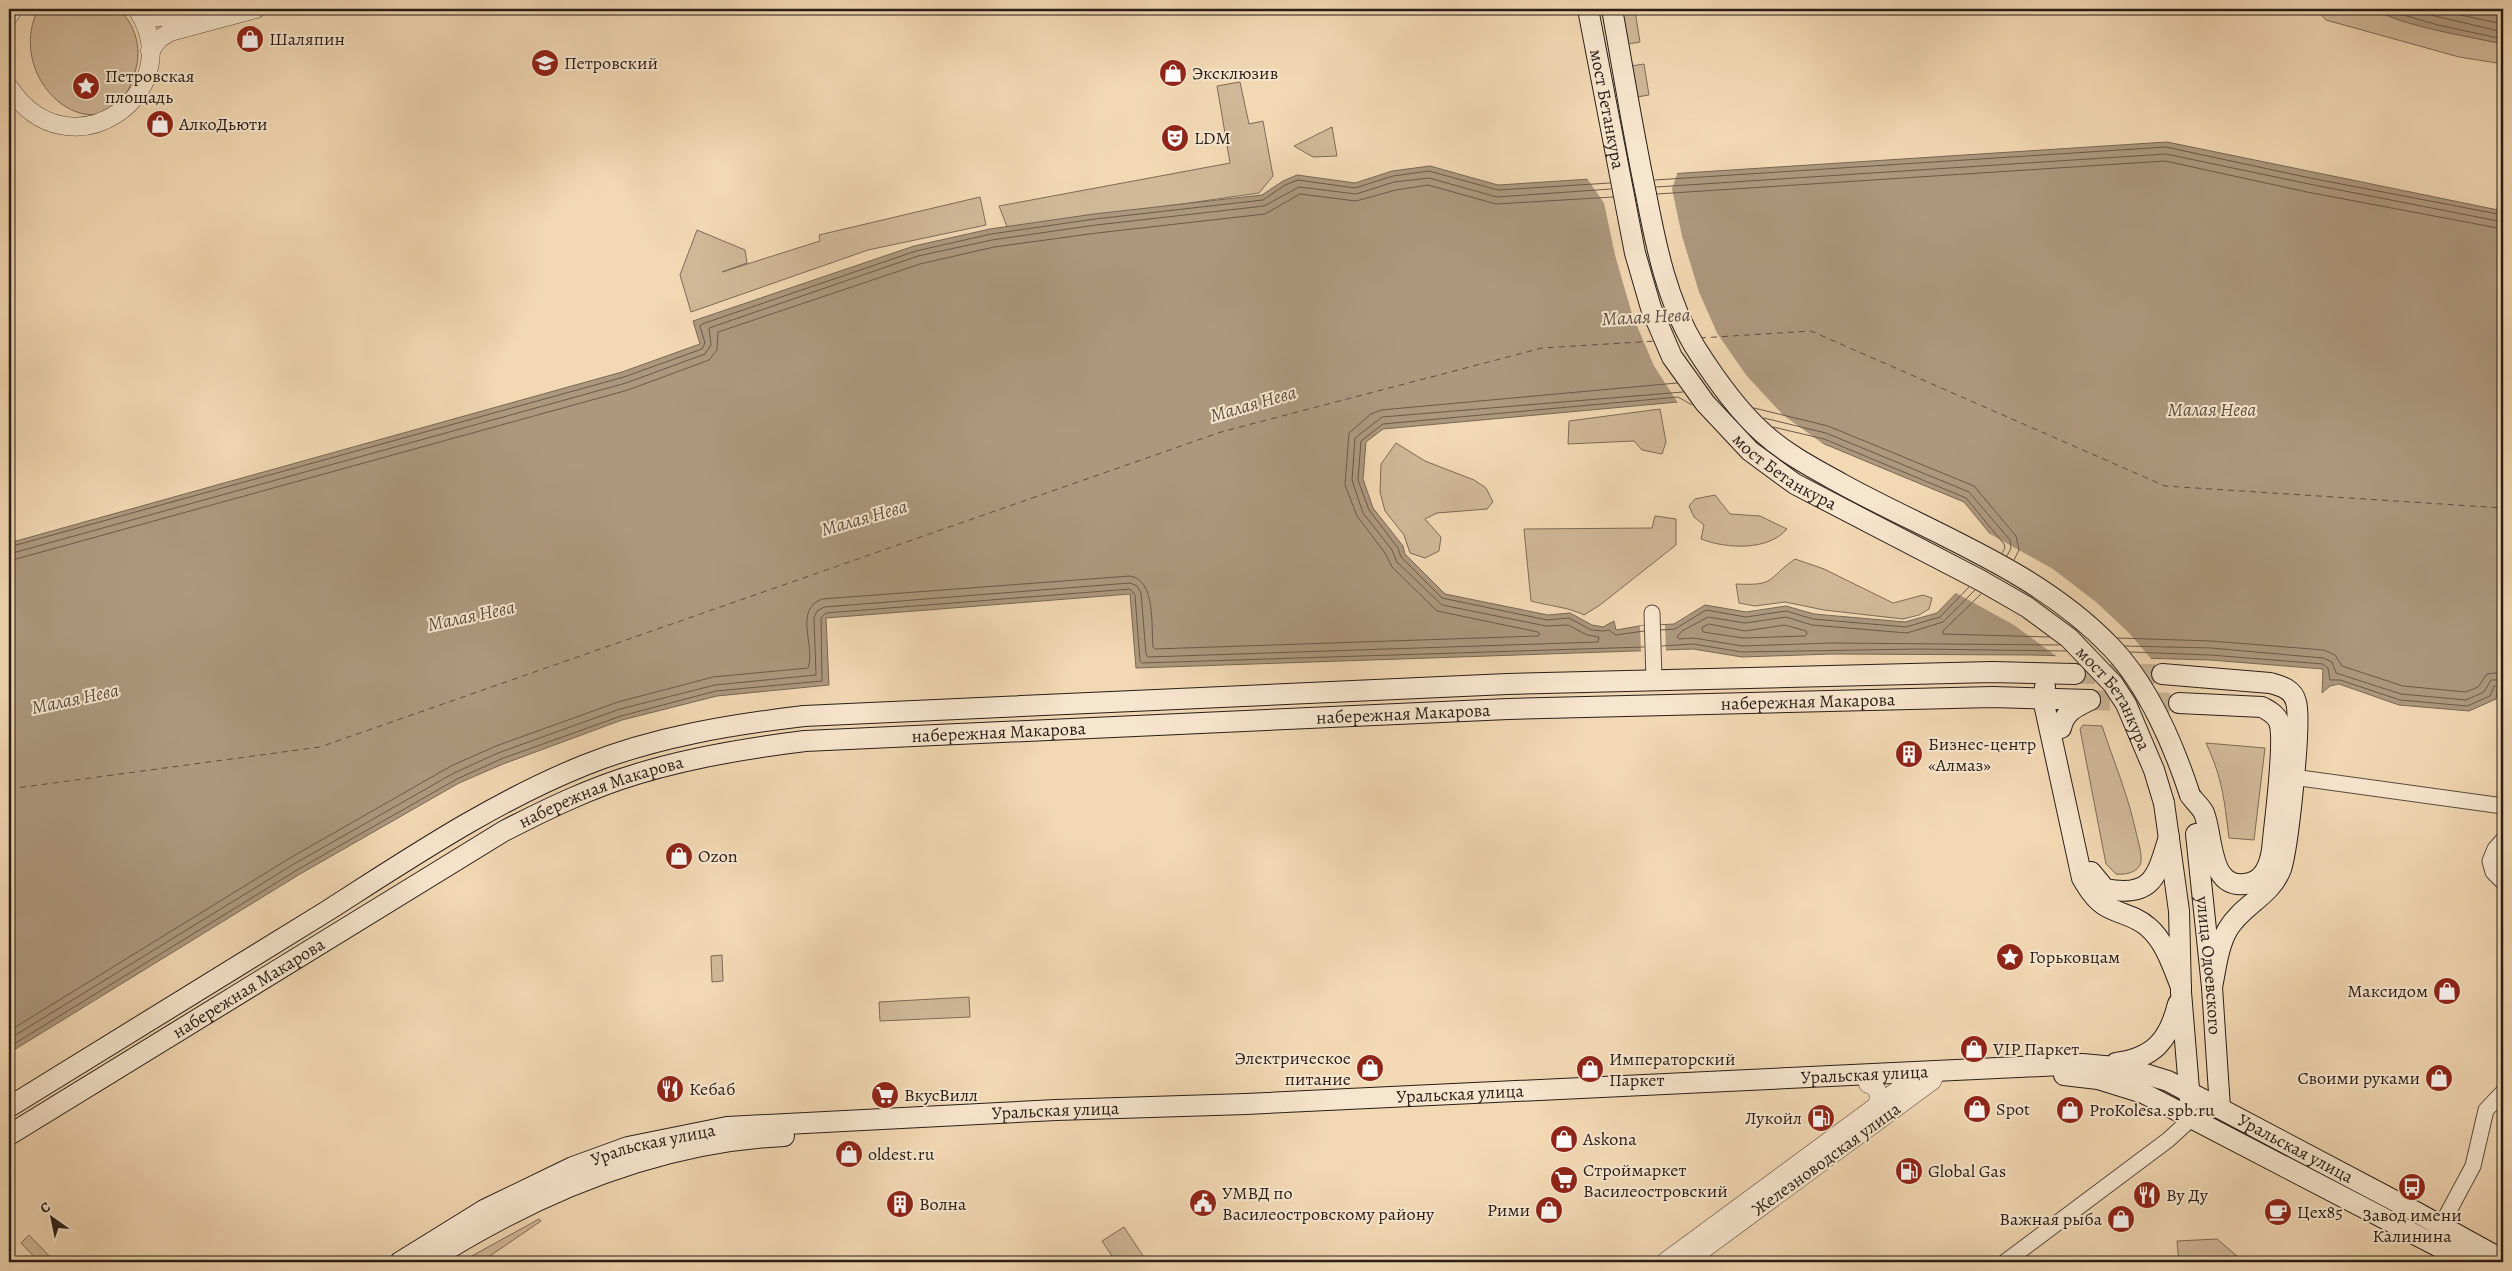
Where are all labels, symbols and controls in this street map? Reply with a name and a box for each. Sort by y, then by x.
shop icon: Шаляпин [235,24,265,54]
place label: Шаляпин [269,27,345,51]
street label: мост Бетанкура [1584,47,1631,172]
school or university icon: Петровский [530,48,560,78]
place label: Петровский [564,51,658,75]
shop icon: Эксклюзив [1158,58,1188,88]
place label: Эксклюзив [1192,61,1278,85]
place label: Петровская площадь [105,64,195,109]
place icon: Петровская площадь [71,71,101,101]
shop icon: АлкоДьюти [145,109,175,139]
place label: АлкоДьюти [178,112,268,136]
theatre icon: LDM [1160,123,1190,153]
place label: LDM [1194,126,1231,150]
water label: Малая Нева [1601,302,1691,332]
water label: Малая Нева [1207,379,1300,429]
water label: Малая Нева [2168,397,2257,423]
street label: мост Бетанкура [1727,428,1842,516]
water label: Малая Нева [818,493,911,543]
water label: Малая Нева [425,594,517,638]
street label: мост Бетанкура [2071,641,2157,755]
water label: Малая Нева [29,677,121,721]
street label: набережная Макарова [1720,687,1896,716]
street label: набережная Макарова [1315,698,1492,730]
street label: набережная Макарова [911,716,1087,748]
place label: Бизнес-центр «Алмаз» [1928,732,2036,777]
building icon: Бизнес-центр «Алмаз» [1894,739,1924,769]
street label: набережная Макарова [515,750,686,834]
shop icon: Ozon [664,841,694,871]
place label: Ozon [698,844,738,868]
street label: улица Одоевского [2190,894,2227,1036]
street label: набережная Макарова [168,932,330,1044]
place icon: Горьковцам [1995,942,2025,972]
place label: Горьковцам [2029,945,2120,969]
shop icon: Максидом [2432,976,2462,1006]
place label: Максидом [2347,979,2428,1003]
shop icon: VIP Паркет [1959,1034,1989,1064]
place label: VIP Паркет [1992,1037,2079,1061]
place label: Электрическое питание [1234,1046,1351,1091]
place label: Императорский Паркет [1609,1047,1735,1092]
shop icon: Электрическое питание [1355,1053,1385,1083]
shop icon: Императорский Паркет [1575,1054,1605,1084]
street label: Уральская улица [1800,1059,1930,1089]
shop icon: Своими руками [2424,1063,2454,1093]
place label: Своими руками [2297,1066,2420,1090]
restaurant icon: Кебаб [655,1074,685,1104]
place label: Кебаб [689,1077,735,1101]
street label: Уральская улица [1396,1079,1525,1109]
supermarket icon: ВкусВилл [870,1080,900,1110]
place label: ВкусВилл [904,1083,978,1107]
shop icon: Spot [1962,1094,1992,1124]
shop icon: ProKolesa.spb.ru [2055,1095,2085,1125]
street label: Уральская улица [991,1096,1120,1125]
street label: Железноводская улица [1747,1096,1906,1221]
place label: Spot [1996,1097,2030,1121]
place label: ProKolesa.spb.ru [2089,1098,2215,1122]
fuel station icon: Лукойл [1806,1103,1836,1133]
place label: Лукойл [1745,1106,1802,1130]
street label: Уральская улица [2233,1108,2358,1189]
street label: Уральская улица [587,1118,718,1172]
shop icon: Askona [1549,1124,1579,1154]
place label: Askona [1582,1127,1637,1151]
shop icon: oldest.ru [834,1139,864,1169]
place label: oldest.ru [868,1142,935,1166]
fuel station icon: Global Gas [1894,1156,1924,1186]
place label: Строймаркет Василеостровский [1583,1158,1728,1203]
place label: Global Gas [1928,1159,2006,1183]
supermarket icon: Строймаркет Василеостровский [1549,1165,1579,1195]
bus stop icon: Завод имени Калинина [2397,1172,2427,1202]
restaurant icon: Ву Ду [2132,1180,2162,1210]
place label: УМВД по Василеостровскому району [1222,1181,1435,1226]
place label: Ву Ду [2166,1183,2209,1207]
public building icon: УМВД по Василеостровскому району [1188,1188,1218,1218]
building icon: Волна [885,1189,915,1219]
place label: Волна [919,1192,967,1216]
north arrow [28,1194,78,1244]
shop icon: Рими [1534,1195,1564,1225]
text: С [36,1197,54,1218]
cafe icon: Цех85 [2263,1197,2293,1227]
place label: Рими [1487,1198,1530,1222]
place label: Цех85 [2297,1200,2343,1224]
place label: Завод имени Калинина [2362,1203,2462,1248]
shop icon: Важная рыба [2106,1204,2136,1234]
place label: Важная рыба [1999,1207,2103,1231]

